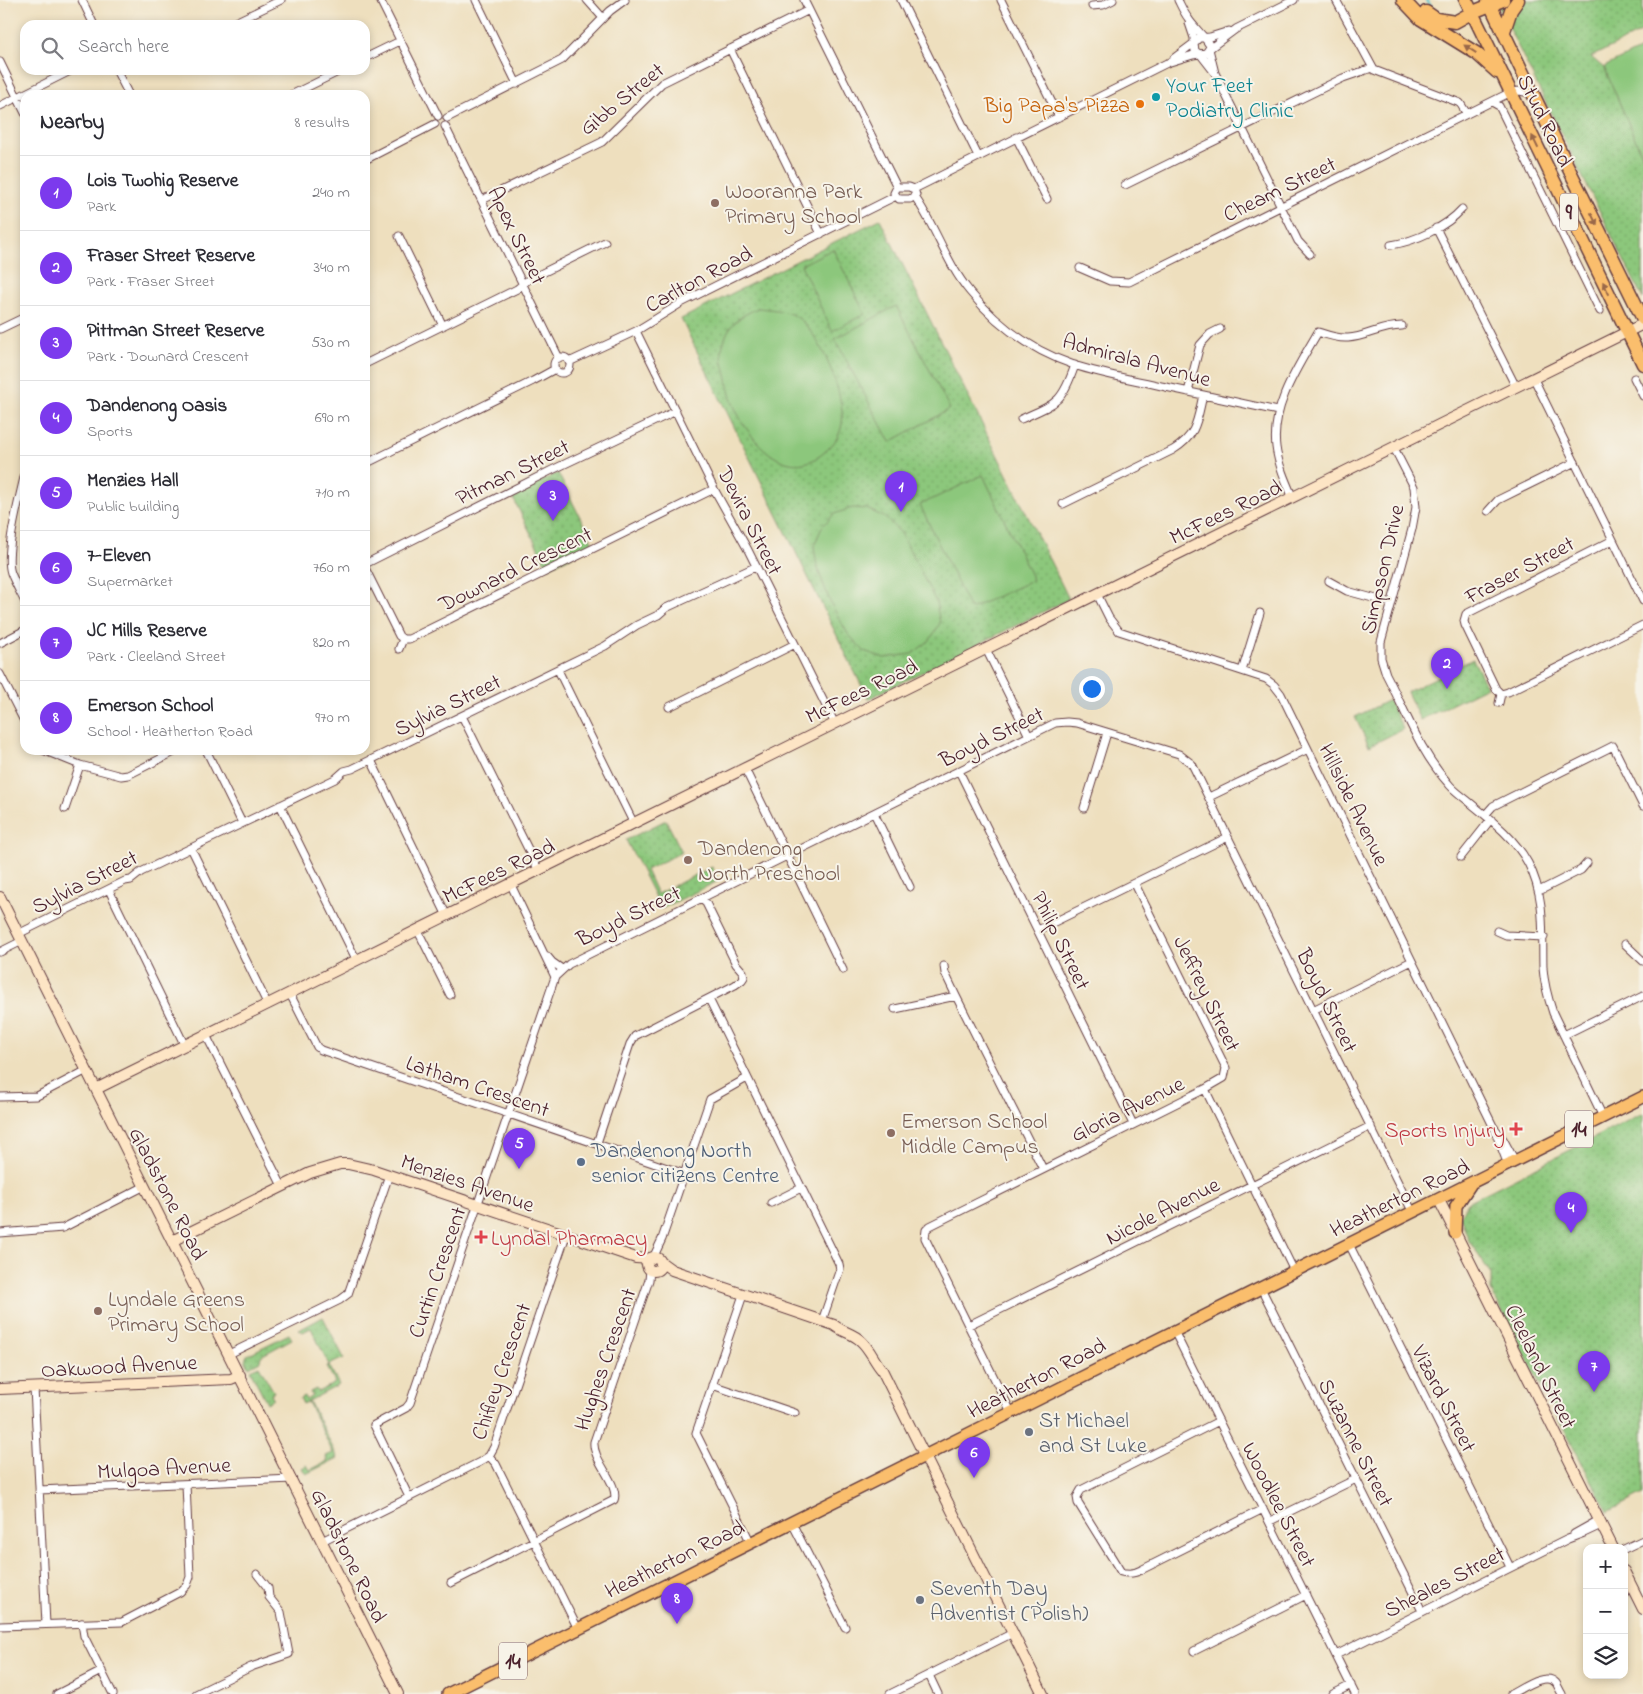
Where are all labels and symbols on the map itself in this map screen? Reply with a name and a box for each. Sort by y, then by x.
one-way arrow [1463,44,1477,54]
street label: Gibb Street [573,56,673,145]
street label: Stud Road [1507,69,1580,173]
place label: Your Feet Podiatry Clinic [1166,71,1294,129]
place label: Big Papa's Pizza [983,91,1130,124]
marker: Your Feet Podiatry Clinic [1150,91,1162,103]
marker: Big Papa's Pizza [1134,98,1146,110]
one-way arrow [1531,135,1539,149]
street label: Cheam Street [1218,149,1343,232]
place label: Wooranna Park Primary School [725,177,863,235]
street label: Apex Street [478,182,553,292]
road number: 9 [1560,193,1578,230]
marker: Wooranna Park Primary School [709,197,721,209]
one-way arrow [1590,212,1598,226]
street label: Carlton Road [640,239,759,322]
one-way arrow [1602,281,1610,296]
street label: Admirala Avenue [1058,327,1214,397]
street label: Pitman Street [451,432,576,515]
street label: Devira Street [707,461,790,582]
pin: 1 [885,471,917,512]
street label: McFees Road [1165,473,1288,555]
pin: 3 [537,480,569,521]
street label: Simpson Drive [1353,502,1414,638]
street label: Downard Crescent [433,519,599,622]
street label: Fraser Street [1459,529,1581,614]
pin: 2 [1431,648,1463,689]
street label: McFees Road [801,652,924,734]
street label: Sylvia Street [389,667,508,747]
your location [1079,676,1105,702]
street label: Boyd Street [934,699,1051,779]
street label: Hillside Avenue [1309,739,1396,872]
street label: McFees Road [438,832,561,914]
place label: Dandenong North Preschool [697,834,840,891]
street label: Sylvia Street [27,843,145,925]
marker: Dandenong North Preschool [682,854,694,866]
street label: Boyd Street [571,878,688,958]
street label: Philip Street [1022,886,1097,997]
street label: Jeffrey Street [1162,931,1247,1059]
street label: Boyd Street [1285,943,1365,1060]
street label: Latham Crescent [401,1048,554,1128]
street label: Gloria Avenue [1066,1069,1191,1152]
place label: Emerson School Middle Campus [901,1107,1047,1164]
road number: 14 [1565,1110,1593,1148]
place label: Sports Injury [1385,1116,1505,1149]
street label: Gladstone Road [119,1122,214,1267]
marker: Sports Injury [1509,1122,1523,1136]
marker: Emerson School Middle Campus [885,1127,897,1139]
pin: 5 [503,1128,535,1169]
place label: Dandenong North senior citizens Centre [590,1136,779,1193]
street label: Menzies Avenue [396,1147,538,1223]
street label: Heatherton Road [1325,1152,1476,1247]
marker: Dandenong North senior citizens Centre [575,1156,587,1168]
street label: Nicole Avenue [1101,1170,1226,1255]
pin: 4 [1555,1192,1587,1233]
street label: Curtin Crescent [401,1202,476,1343]
place label: Lyndal Pharmacy [491,1224,647,1257]
marker: Lyndal Pharmacy [475,1231,487,1243]
street label: Hughes Crescent [567,1284,647,1436]
place label: Lyndale Greens Primary School [108,1285,245,1343]
street label: Chifley Crescent [464,1299,542,1445]
street label: Cleeland Street [1495,1300,1584,1436]
marker: Lyndale Greens Primary School [92,1305,104,1317]
street label: Heatherton Road [962,1331,1112,1428]
street label: Vizard Street [1401,1339,1483,1459]
street label: Oakwood Avenue [40,1348,198,1388]
pin: 7 [1578,1351,1610,1392]
street label: Suzanne Street [1308,1374,1401,1514]
place label: St Michael and St Luke [1039,1406,1147,1463]
marker: St Michael and St Luke [1023,1426,1035,1438]
pin: 6 [958,1437,990,1478]
street label: Woodlee Street [1232,1437,1323,1574]
street label: Mulgoa Avenue [96,1451,232,1490]
street label: Gladstone Road [301,1484,394,1629]
street label: Heatherton Road [600,1513,751,1608]
street label: Sheales Street [1379,1539,1512,1628]
place label: Seventh Day Adventist (Polish) [930,1574,1088,1631]
pin: 8 [661,1583,693,1624]
marker: Seventh Day Adventist (Polish) [914,1594,926,1606]
road number: 14 [499,1642,527,1680]

